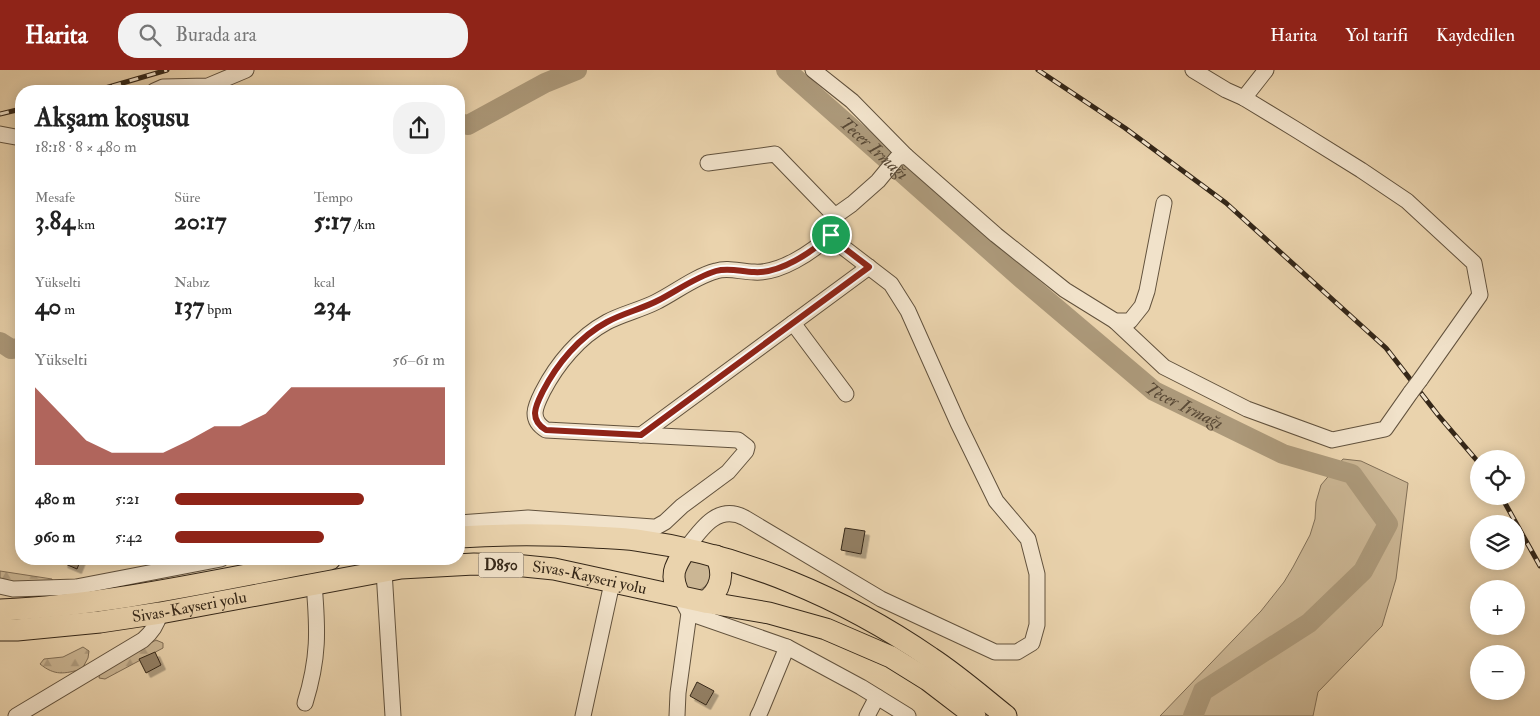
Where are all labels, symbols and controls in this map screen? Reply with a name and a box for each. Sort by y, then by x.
search box [118,13,468,58]
text: Harita [25,20,88,51]
icon: search [136,21,164,49]
text: Burada ara [176,23,257,47]
text: Harita [1270,24,1317,47]
text: Yol tarifi [1345,24,1408,47]
text: Kaydedilen [1436,24,1515,47]
text: Akşam koşusu [35,100,189,135]
button: share [393,102,445,154]
water label: Tecer Irmağı [835,112,914,185]
text: 18:18 · 8 × 480 m [35,137,137,157]
text: Mesafe [35,189,75,206]
text: Süre [174,189,200,206]
text: Tempo [314,189,353,206]
text: 3.84 [35,206,75,237]
text: 20:17 [174,206,226,237]
text: 5:17 [314,206,351,237]
pin [810,214,852,256]
text: km [75,216,95,233]
text: /km [351,216,375,233]
icon: arrive [817,221,845,249]
text: Yükselti [35,274,81,291]
text: Nabız [174,274,210,291]
text: kcal [314,274,335,291]
text: 40 [35,291,61,322]
text: 137 [174,291,204,322]
text: 234 [314,291,349,322]
text: m [61,301,75,318]
text: bpm [204,301,232,318]
text: Yükselti [35,350,87,370]
text: 56–61 m [392,350,445,370]
water label: Tecer Irmağı [1140,377,1227,435]
map controls [1470,450,1525,700]
button: locate [1470,450,1525,505]
text: 480 m [35,489,75,509]
text: 5:21 [115,489,140,509]
button: layers [1470,515,1525,570]
text: 960 m [35,527,75,547]
text: 5:42 [115,527,143,547]
road number: D850 [478,552,524,578]
street label: Sivas-Kayseri yolu [531,557,648,599]
button: + [1470,580,1525,635]
street label: Sivas-Kayseri yolu [131,587,248,627]
button: − [1470,645,1525,700]

